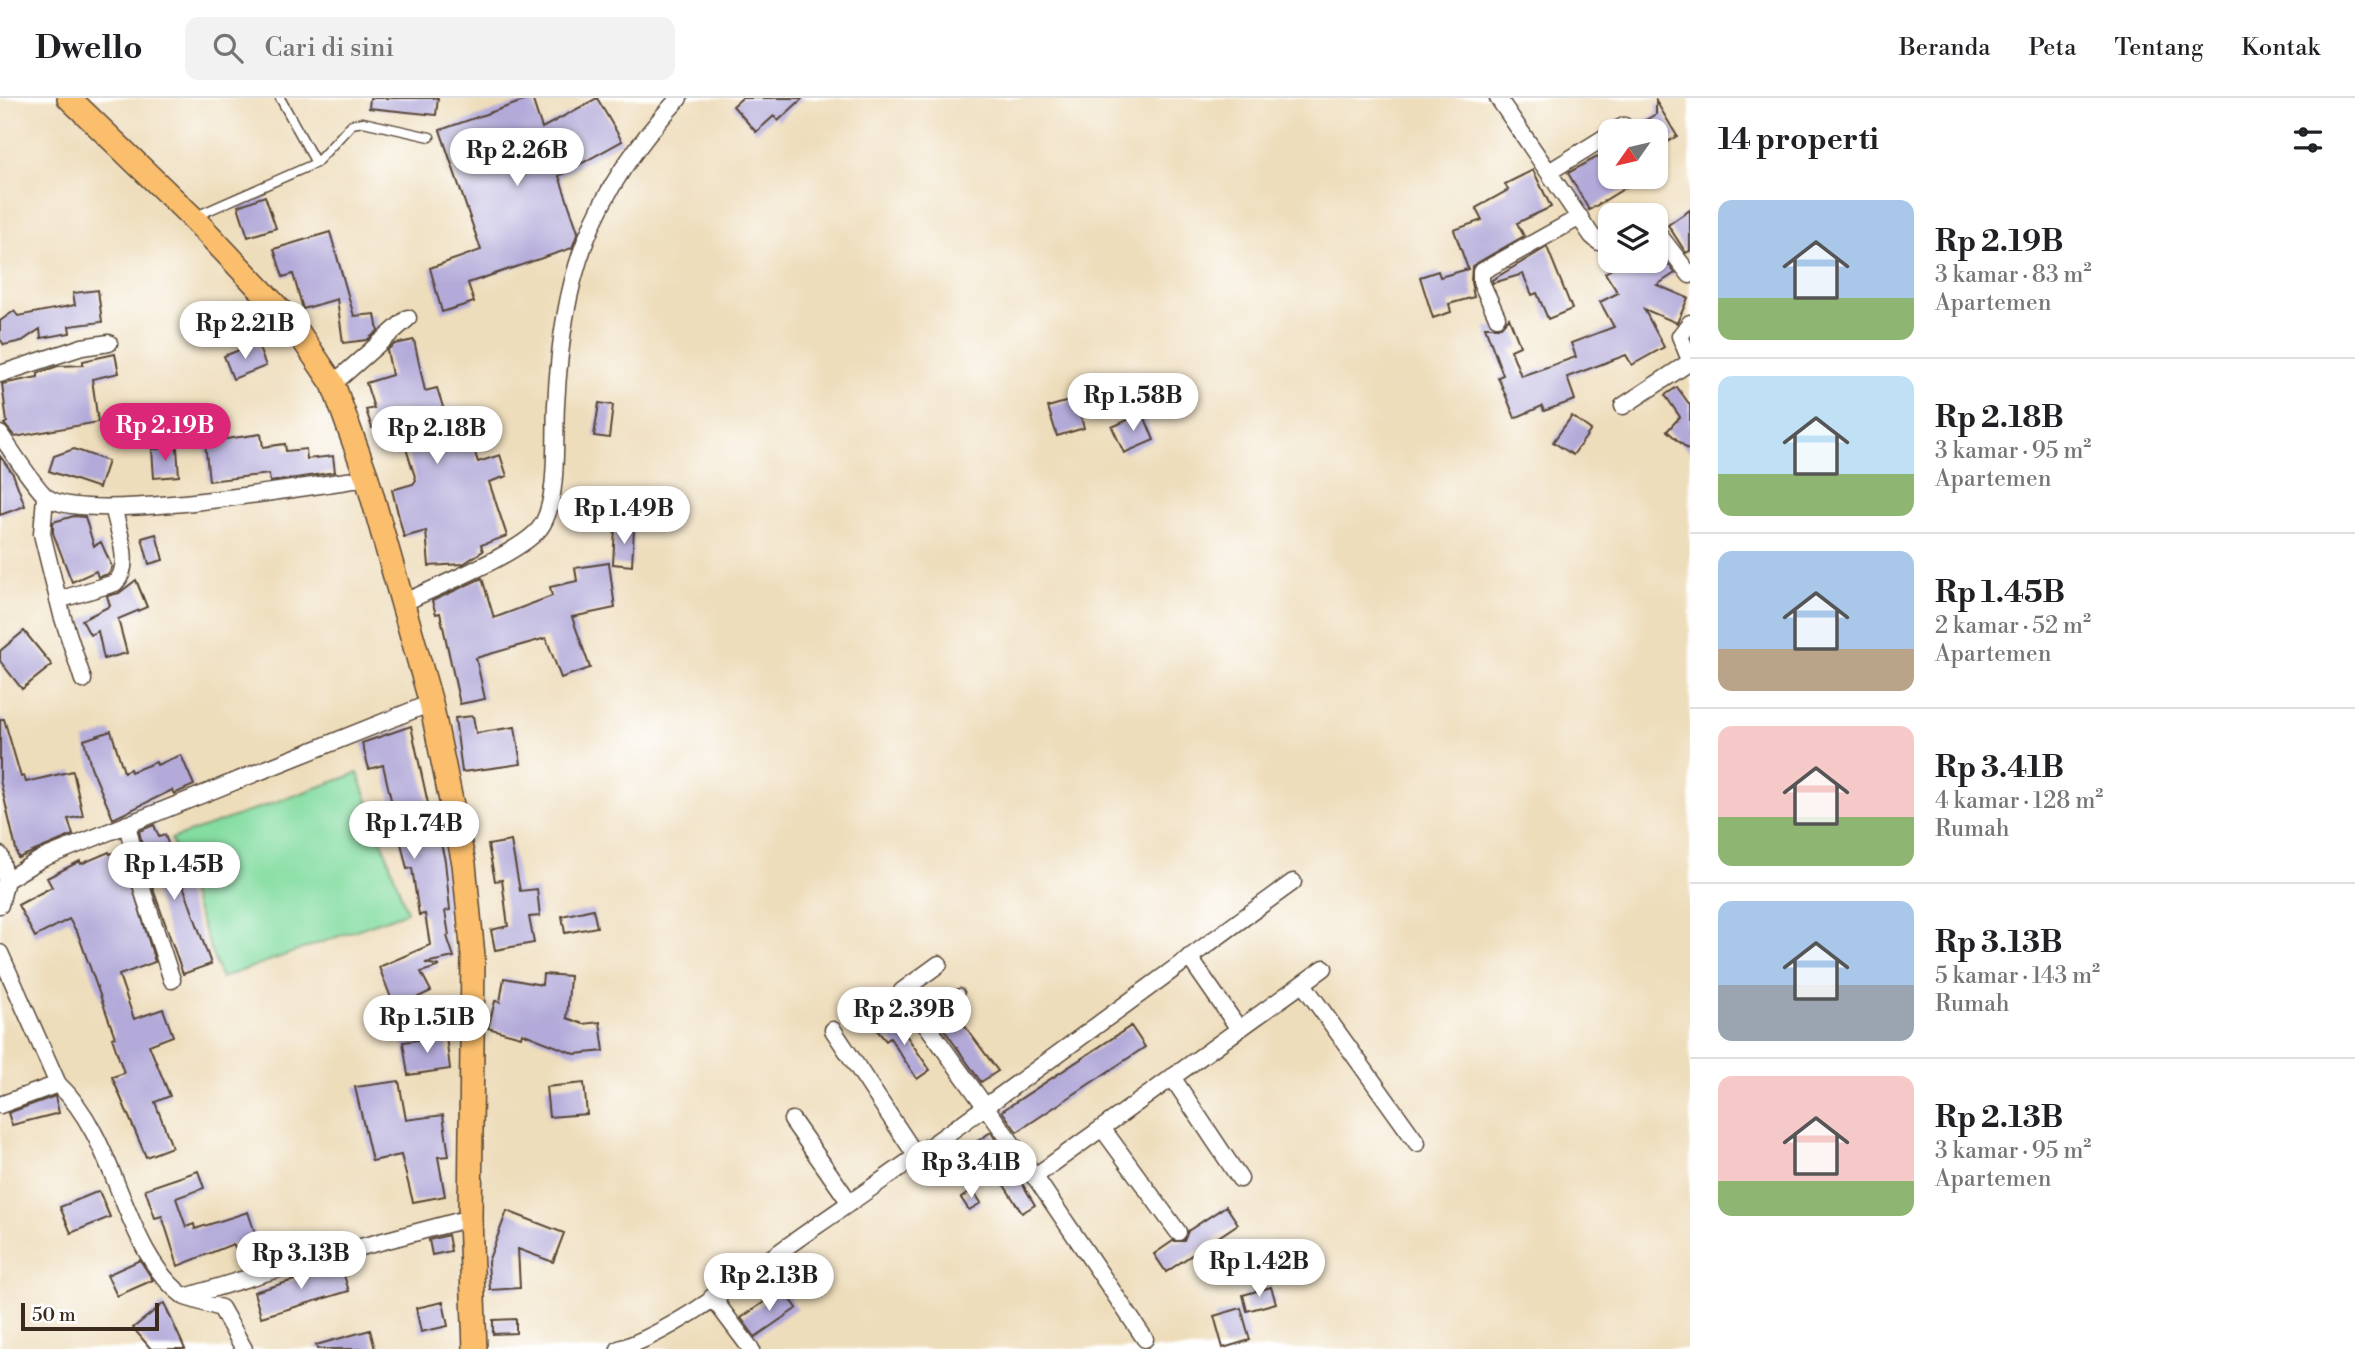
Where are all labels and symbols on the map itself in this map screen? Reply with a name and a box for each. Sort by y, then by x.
north arrow [1598,119,1668,189]
pin: Rp 2.26B [445,129,589,188]
pin: Rp 2.21B [173,302,317,361]
pin: Rp 1.58B [1061,374,1205,433]
pin: Rp 2.19B [93,404,237,463]
pin: Rp 2.18B [365,406,509,466]
pin: Rp 1.49B [552,486,696,546]
pin: Rp 1.74B [342,802,486,861]
pin: Rp 1.45B [102,842,246,902]
pin: Rp 2.39B [832,988,976,1047]
pin: Rp 1.51B [355,996,499,1055]
pin: Rp 3.41B [899,1140,1043,1200]
pin: Rp 3.13B [229,1232,373,1291]
pin: Rp 1.42B [1187,1240,1331,1299]
pin: Rp 2.13B [697,1254,841,1313]
scale bar [21,1300,159,1332]

